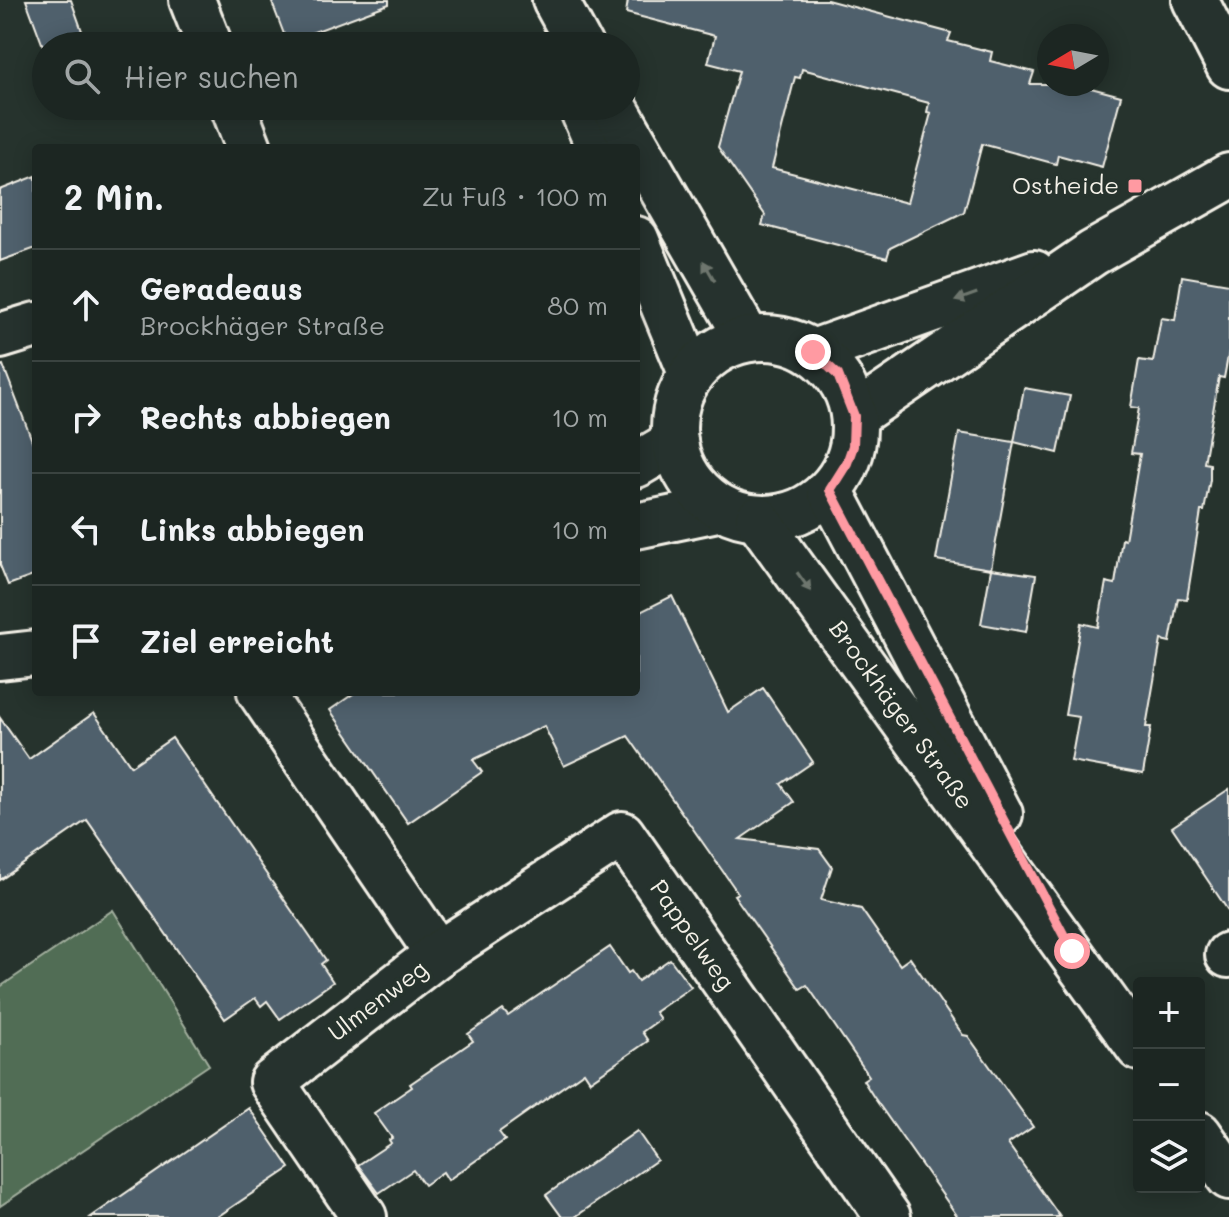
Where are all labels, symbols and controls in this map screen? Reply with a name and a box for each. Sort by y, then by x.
north arrow [1037,24,1109,96]
search box [32,32,640,120]
icon: search [60,54,104,98]
text: Hier suchen [124,56,299,96]
place label: Ostheide [1012,169,1119,200]
text: 2 Min. [64,174,164,219]
marker: Ostheide [1126,177,1144,195]
text: Zu Fuß · 100 m [422,179,608,213]
one-way arrow [702,260,716,282]
text: Geradeaus [140,268,303,308]
icon: ahead [64,283,108,327]
text: 80 m [547,288,608,322]
one-way arrow [954,292,978,304]
text: Brockhäger Straße [140,308,385,342]
route end [795,334,831,370]
icon: right [64,395,108,439]
text: Rechts abbiegen [140,397,391,437]
text: 10 m [551,400,608,434]
icon: left [64,507,108,551]
text: Links abbiegen [140,509,364,549]
text: 10 m [551,512,608,546]
one-way arrow [796,571,812,593]
street label: Brockhäger Straße [823,614,981,815]
icon: arrive [64,619,108,663]
text: Ziel erreicht [140,621,334,661]
street label: Pappelweg [644,873,742,995]
route start [1054,933,1090,969]
street label: Ulmenweg [321,952,433,1047]
map controls [1133,977,1205,1193]
button: + [1133,977,1205,1049]
button: − [1133,1049,1205,1121]
button: layers [1133,1121,1205,1193]

